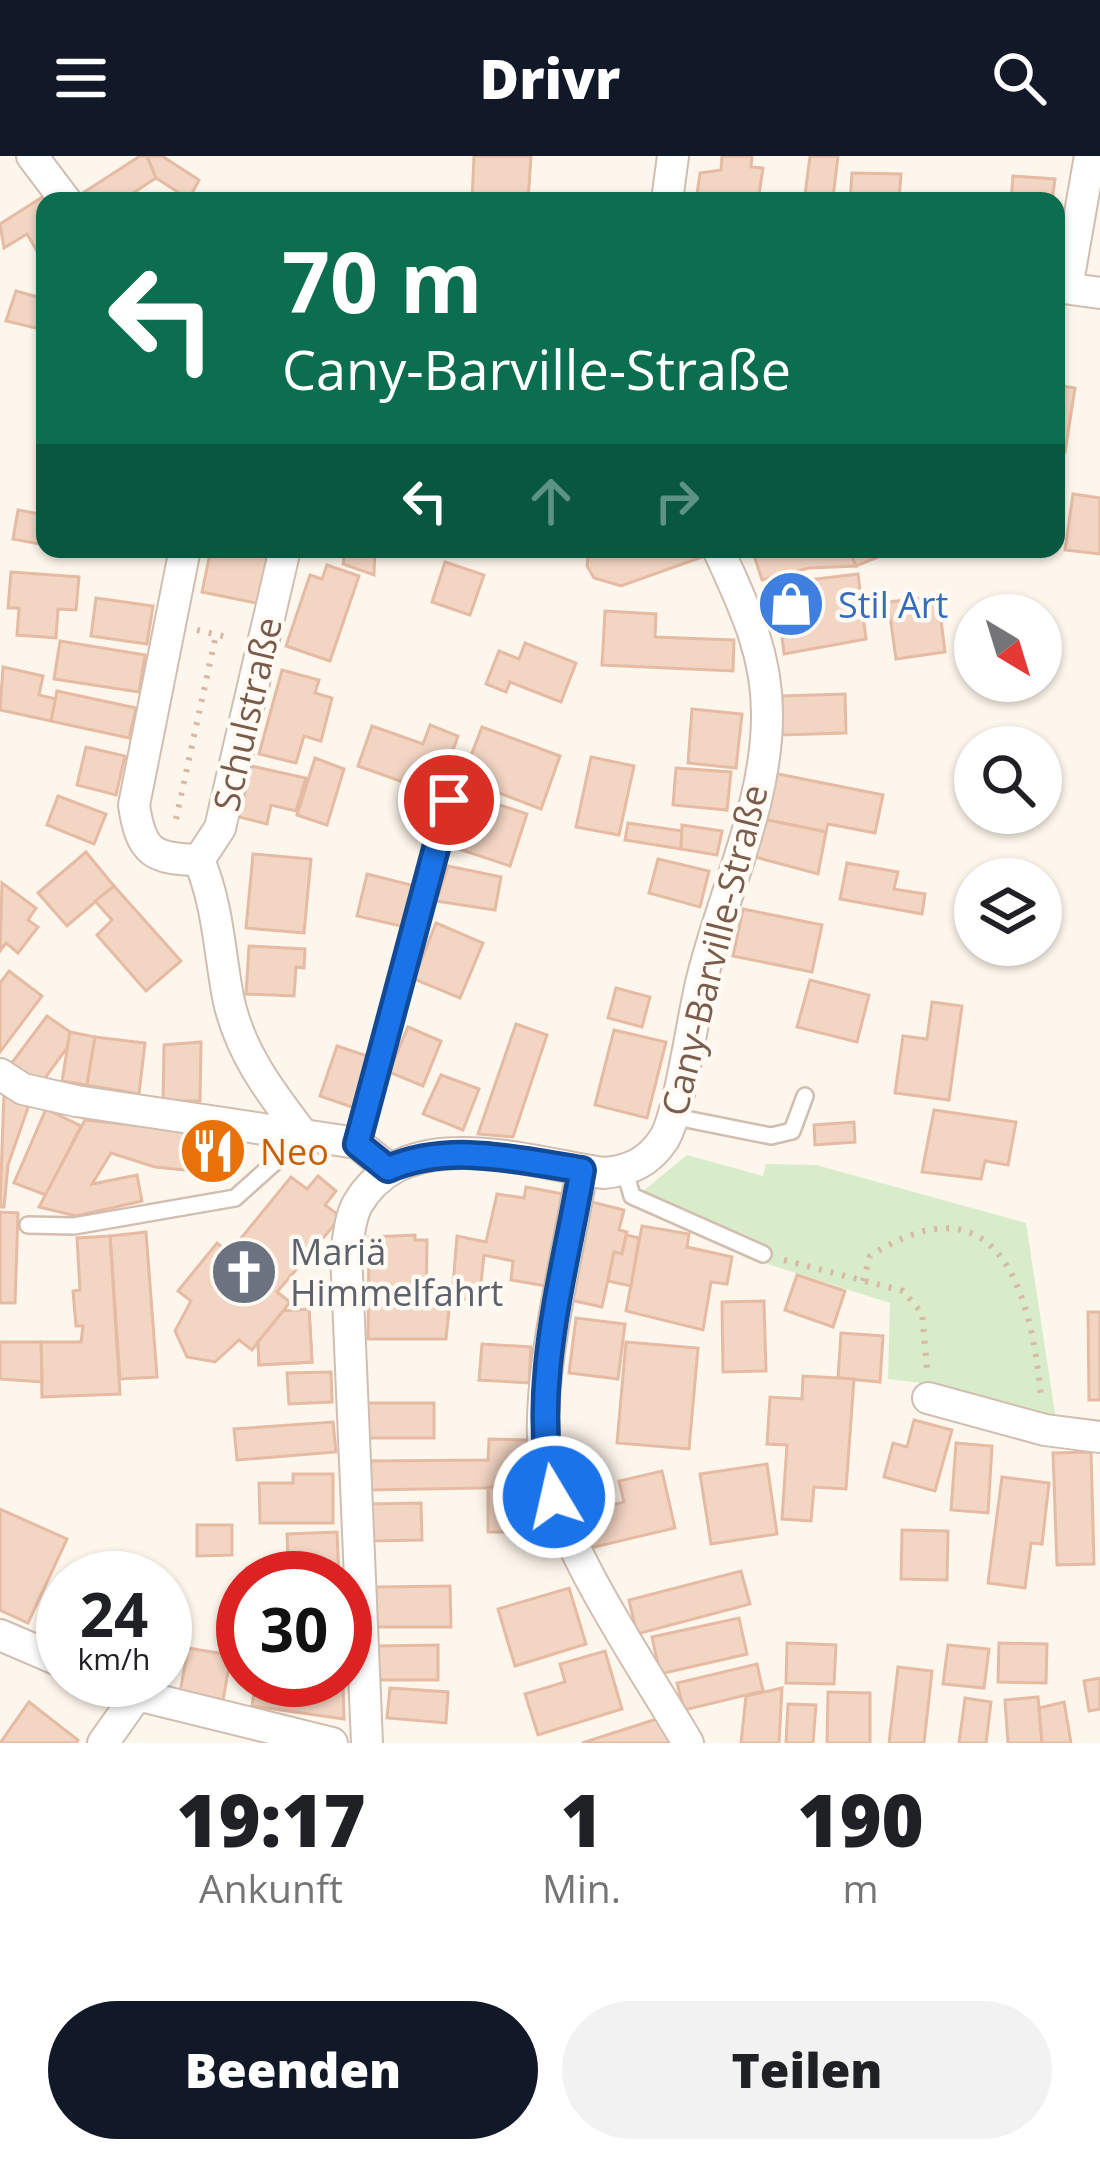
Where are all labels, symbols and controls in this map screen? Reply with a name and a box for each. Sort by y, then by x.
text: Drivr [480,41,620,115]
icon: menu [48,45,114,111]
icon: search [986,45,1052,111]
text: 70 m [282,223,482,338]
icon: left [84,240,240,396]
text: Cany-Barville-Straße [282,332,791,406]
icon: left [392,468,458,534]
icon: ahead [518,468,584,534]
icon: right [644,468,710,534]
shop icon: Stil Art [756,569,826,639]
place label: Stil Art [838,580,948,629]
north arrow [954,594,1062,702]
map controls [954,594,1062,966]
street label: Schulstraße [201,612,293,816]
button: search [954,726,1062,834]
pin [398,749,500,851]
icon: arrive [416,767,482,833]
street label: Cany-Barville-Straße [649,779,779,1121]
button: layers [954,858,1062,966]
restaurant icon: Neo [178,1116,248,1186]
place label: Neo [260,1127,329,1176]
place label: Mariä Himmelfahrt [290,1227,503,1317]
church icon: Mariä Himmelfahrt [209,1237,279,1307]
position arrow [491,1434,617,1560]
speed limit sign: 30 [216,1551,372,1707]
text: 24 [80,1573,148,1655]
text: km/h [78,1638,150,1679]
text: 19:17 [176,1770,366,1868]
text: 1 [560,1770,603,1868]
text: 190 [797,1770,924,1868]
text: Ankunft [199,1861,343,1914]
text: Min. [542,1861,621,1914]
text: m [842,1861,879,1914]
button: Beenden [48,2001,538,2139]
button: Teilen [562,2001,1052,2139]

